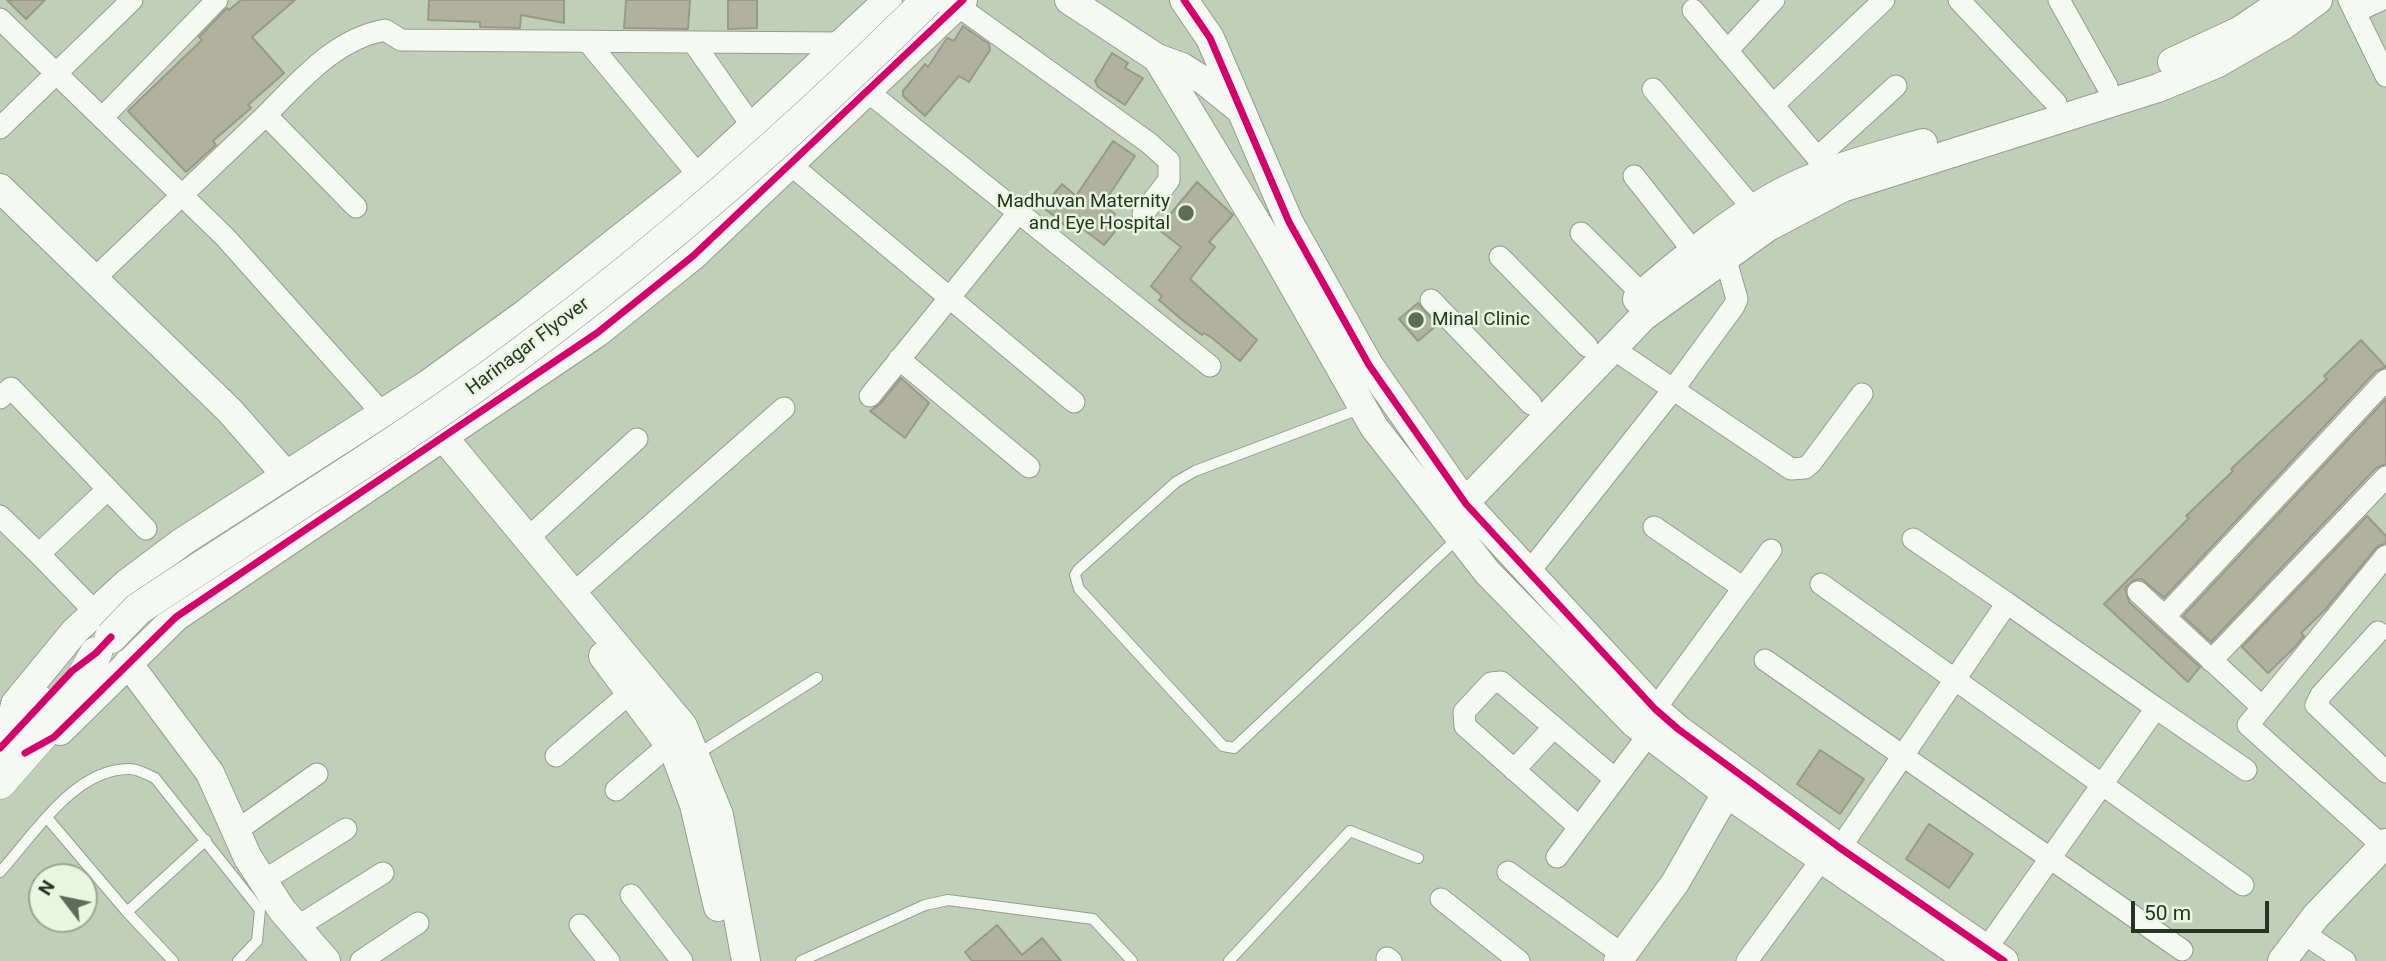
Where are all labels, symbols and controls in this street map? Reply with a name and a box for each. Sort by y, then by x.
place label: Madhuvan Maternity and Eye Hospital [997,191,1170,235]
marker: Madhuvan Maternity and Eye Hospital [1176,203,1196,223]
street label: Harinagar Flyover [462,293,594,401]
place label: Minal Clinic [1432,309,1530,331]
marker: Minal Clinic [1406,310,1426,330]
north arrow [28,863,98,933]
text: N [33,876,60,899]
scale bar [2134,888,2272,932]
text: 50 m [2144,901,2191,925]

